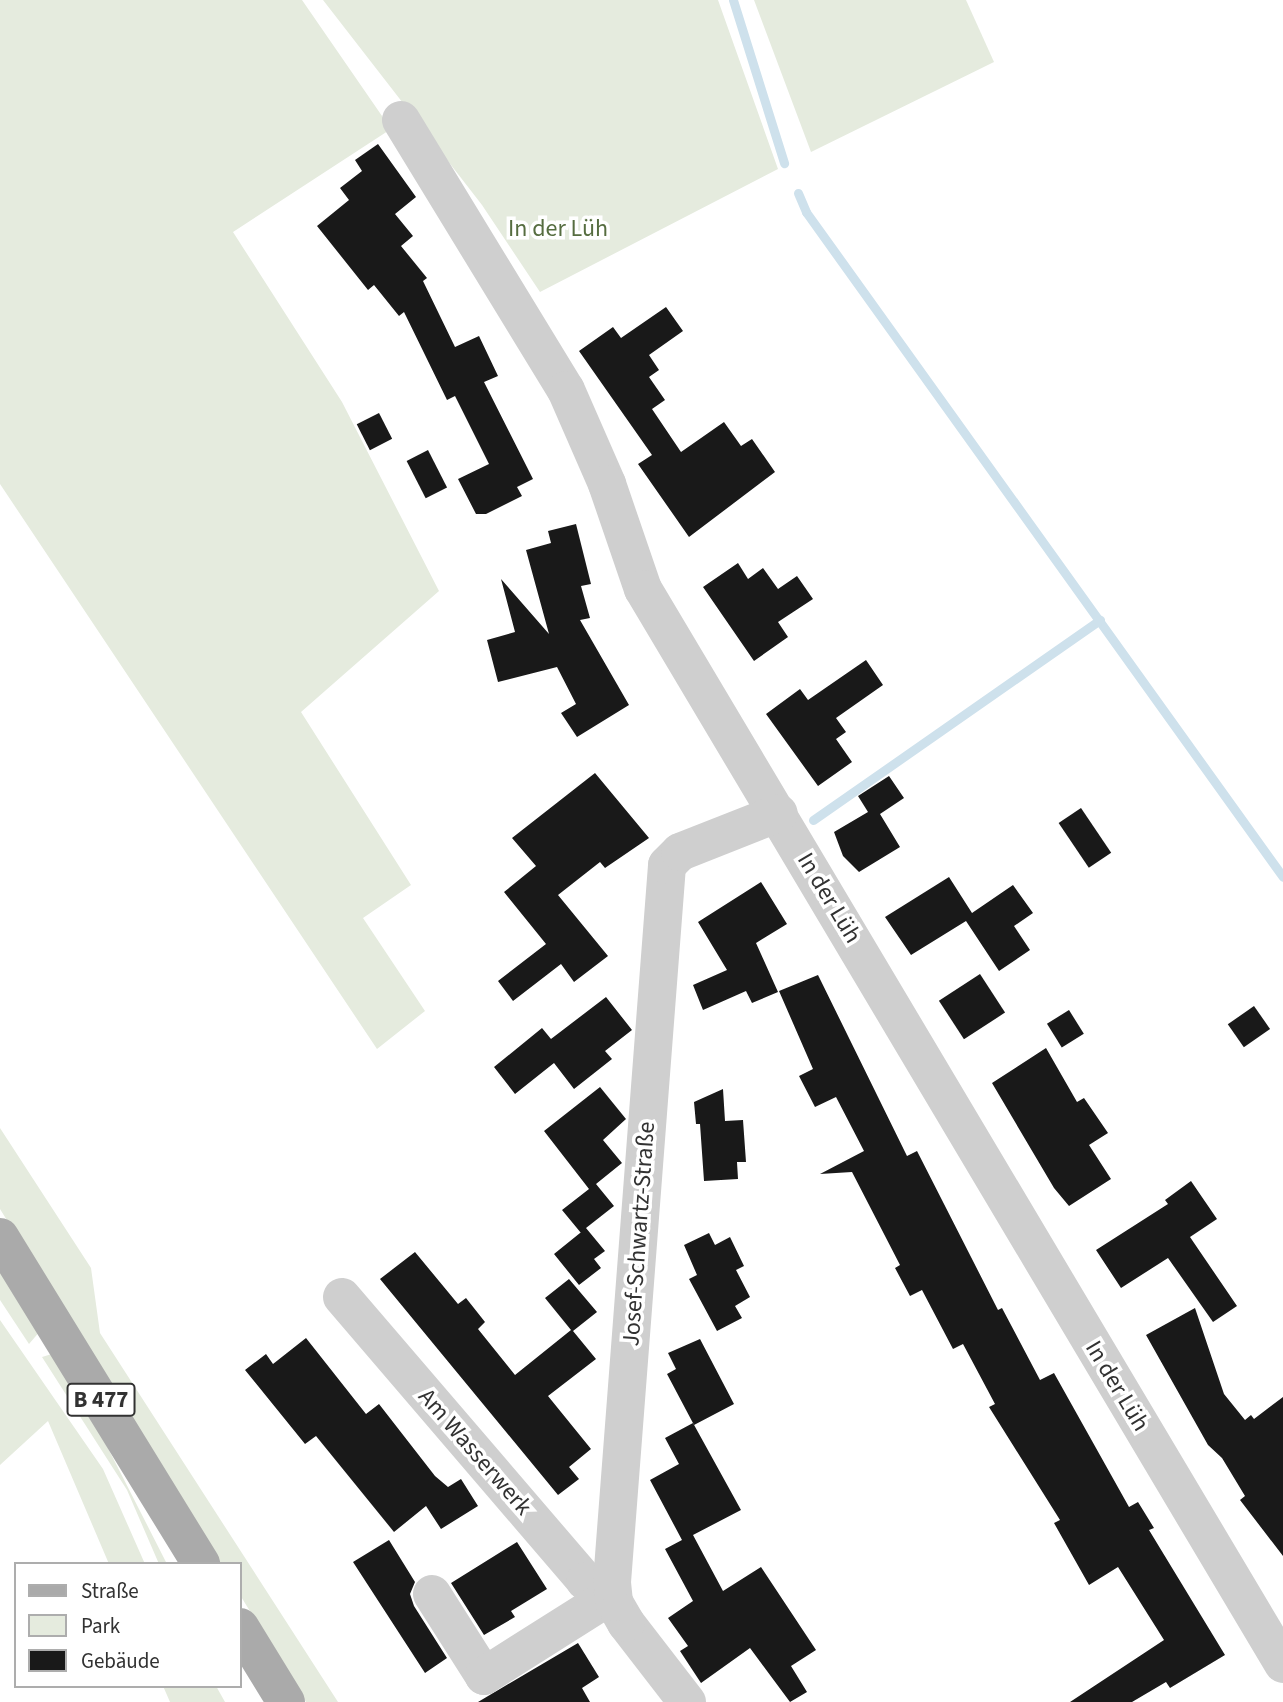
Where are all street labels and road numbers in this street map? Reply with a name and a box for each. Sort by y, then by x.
street label: In der Lüh [791,848,867,948]
street label: Josef-Schwartz-Straße [617,1121,661,1347]
street label: In der Lüh [1079,1336,1155,1436]
road number: B 477 [66,1380,136,1420]
street label: Am Wasserwerk [412,1383,538,1521]

